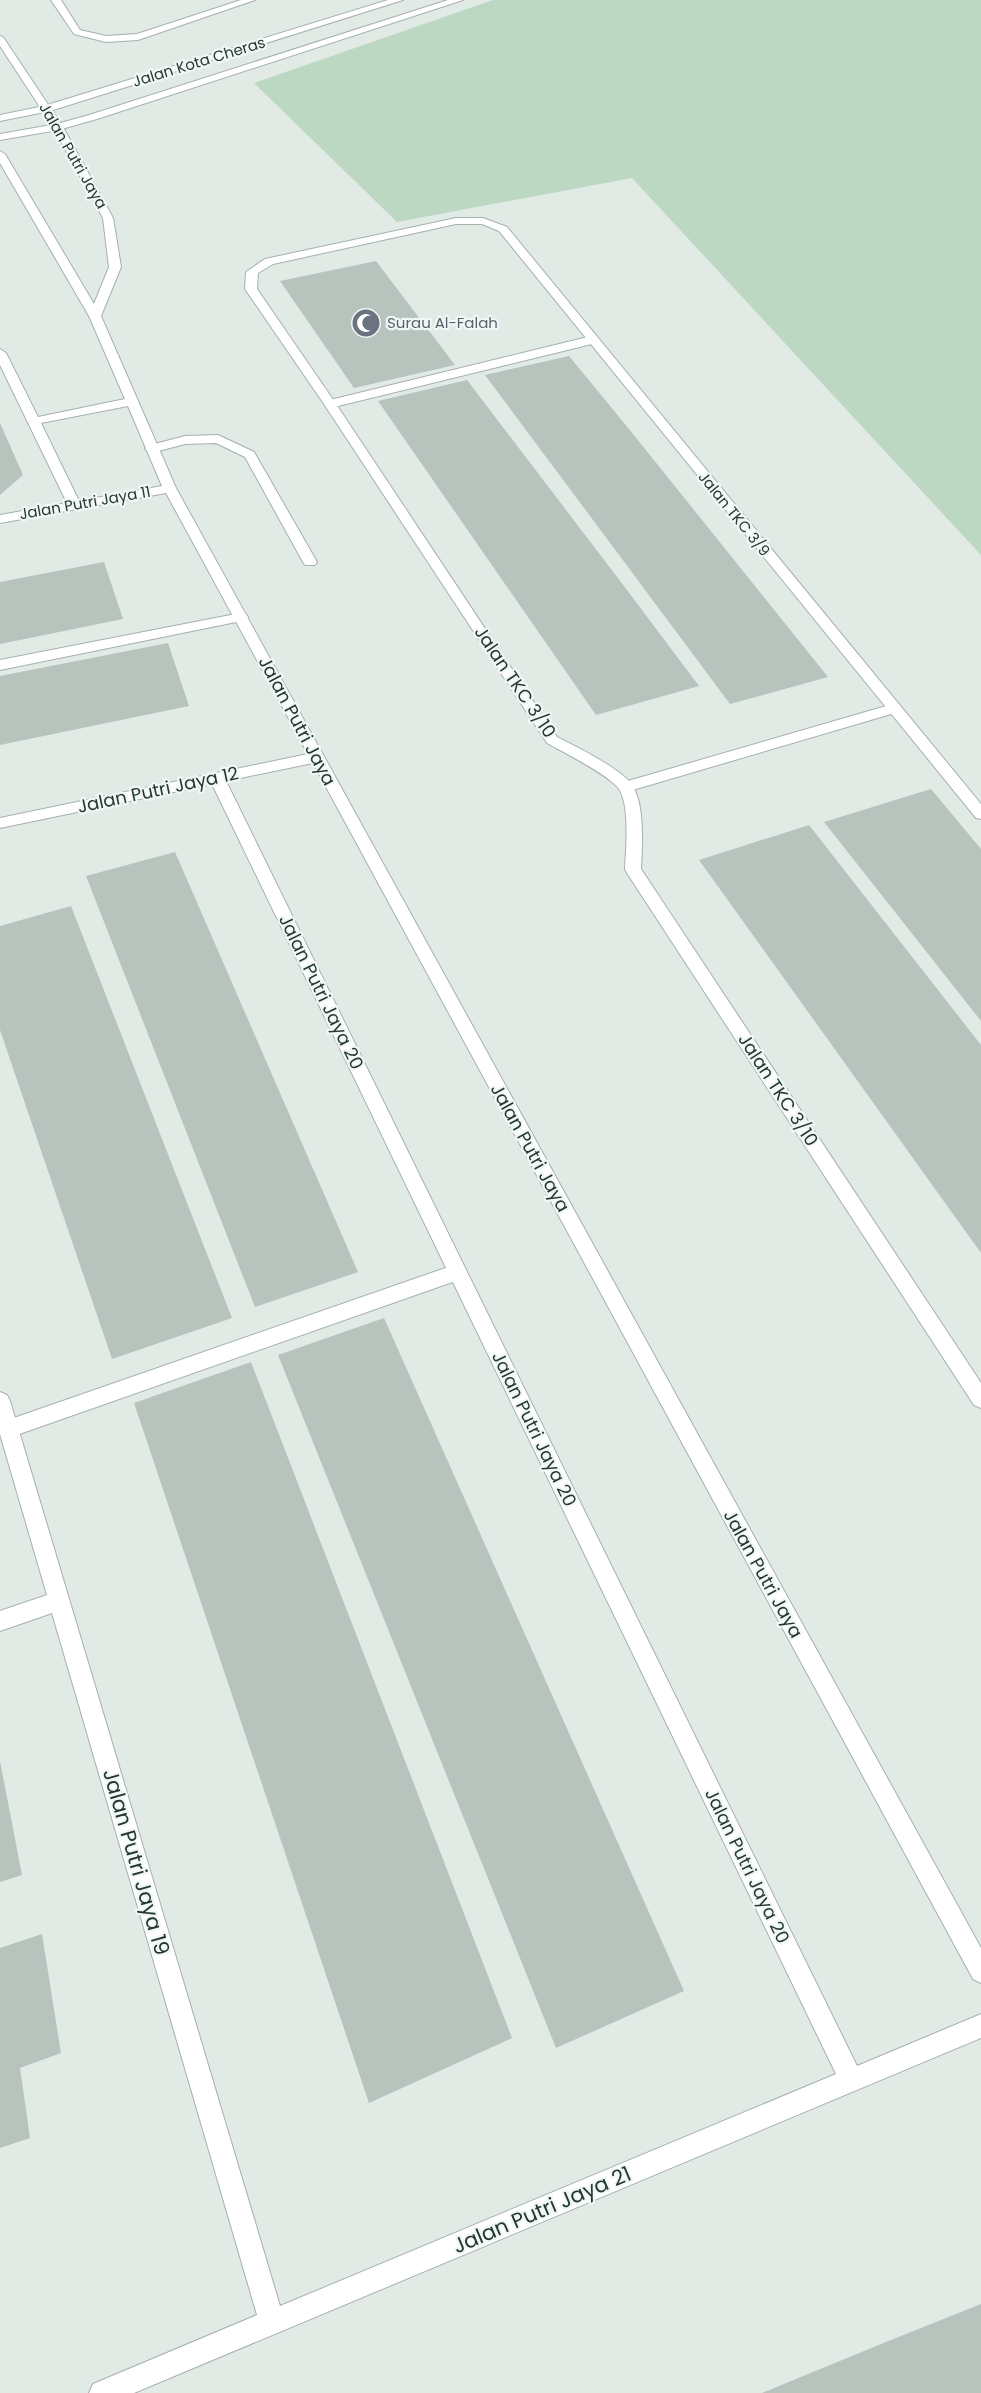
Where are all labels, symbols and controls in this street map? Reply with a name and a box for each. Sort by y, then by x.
street label: Jalan Kota Cheras [130,31,268,92]
street label: Jalan Putri Jaya [35,99,112,213]
mosque icon: Surau Al-Falah [350,307,382,339]
place label: Surau Al-Falah [387,312,498,333]
street label: Jalan TKC 3/9 [694,467,775,561]
street label: Jalan Putri Jaya 11 [18,481,152,524]
street label: Jalan TKC 3/10 [469,621,562,743]
street label: Jalan Putri Jaya [253,652,342,790]
street label: Jalan Putri Jaya 12 [75,760,241,819]
street label: Jalan Putri Jaya 20 [273,910,370,1073]
street label: Jalan TKC 3/10 [733,1028,824,1151]
street label: Jalan Putri Jaya [485,1079,576,1216]
street label: Jalan Putri Jaya 20 [486,1347,583,1510]
street label: Jalan Putri Jaya [718,1505,809,1642]
street label: Jalan Putri Jaya 19 [96,1765,177,1958]
street label: Jalan Putri Jaya 20 [699,1784,796,1947]
street label: Jalan Putri Jaya 21 [448,2159,636,2260]

